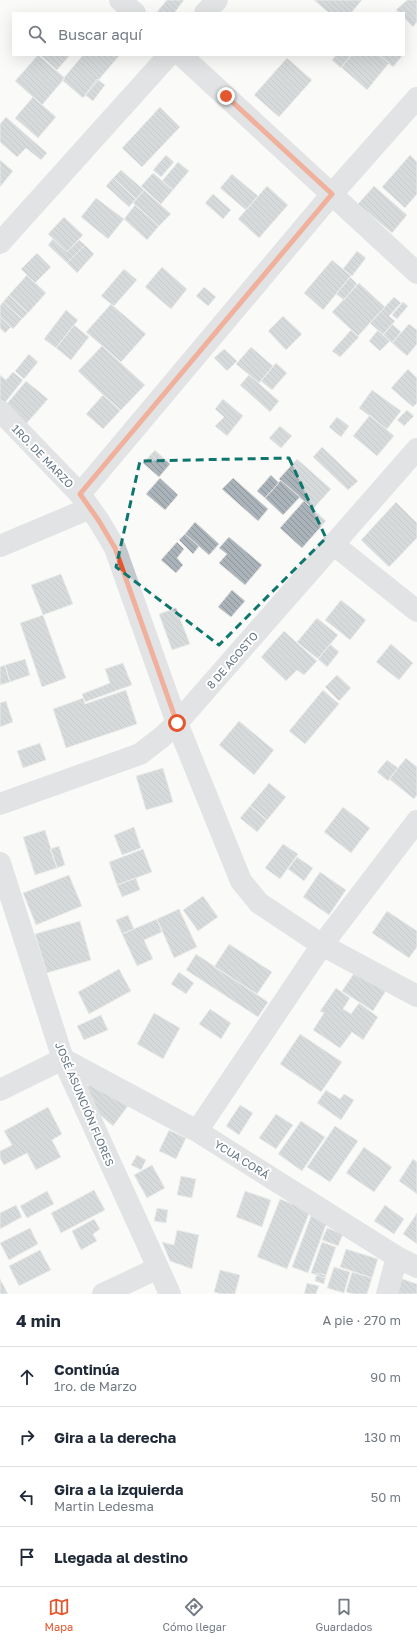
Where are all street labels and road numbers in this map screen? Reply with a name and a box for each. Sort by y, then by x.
street label: 1RO. DE MARZO [10,422,76,490]
street label: 8 DE AGOSTO [204,629,260,691]
street label: JOSÉ ASUNCIÓN FLORES [53,1040,117,1168]
street label: YCUA CORÁ [212,1137,272,1181]

